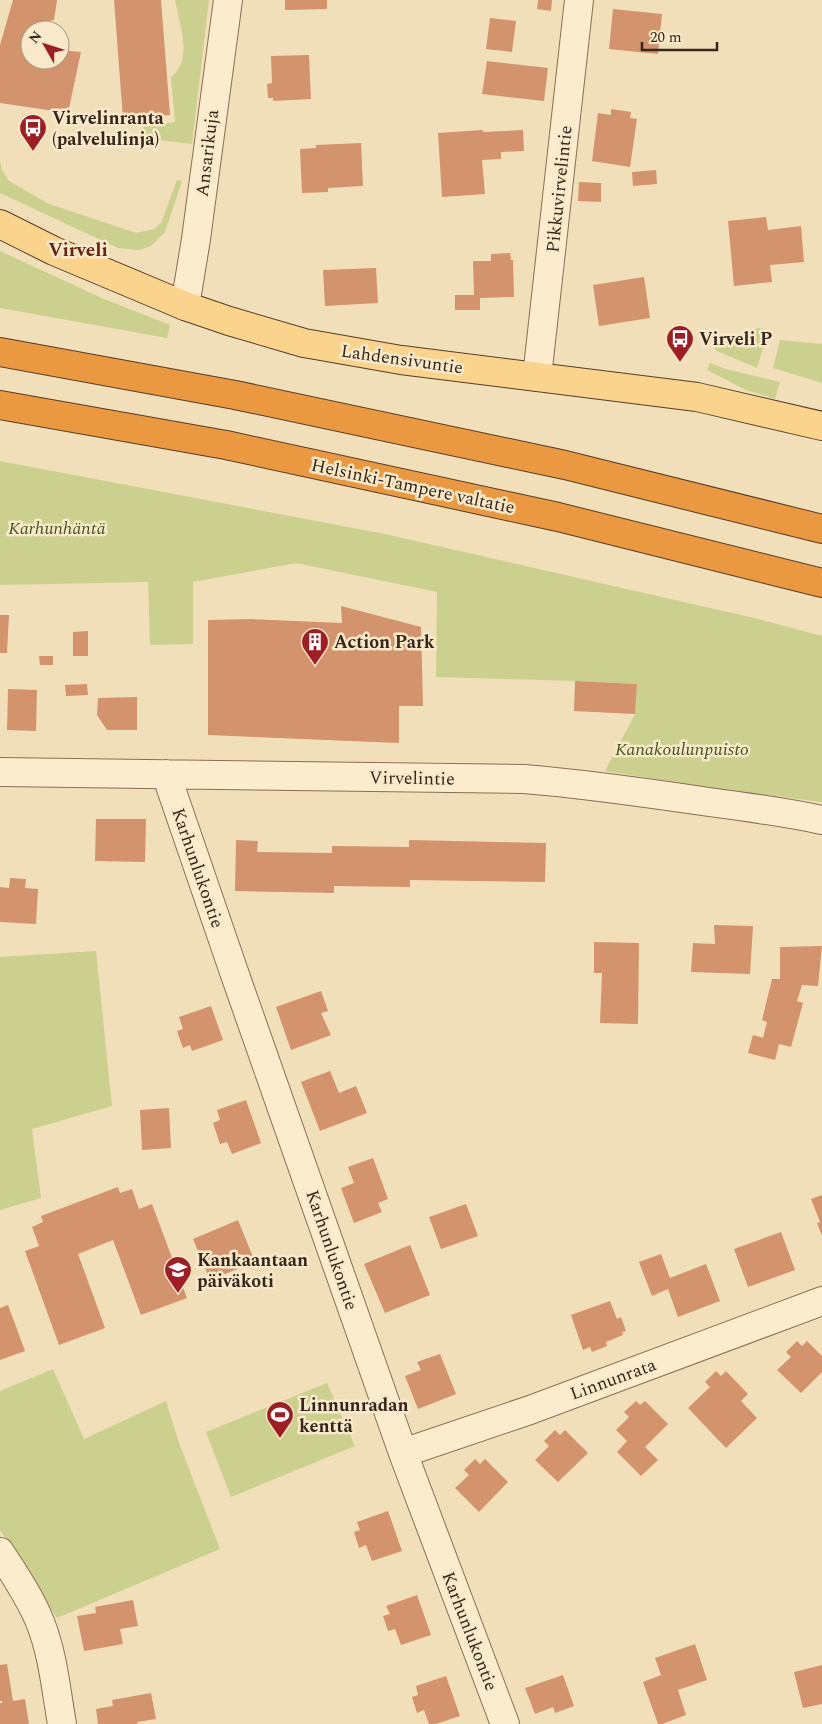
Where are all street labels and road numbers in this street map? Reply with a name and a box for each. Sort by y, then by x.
street label: Ansarikuja [189,108,226,198]
street label: Pikkuvirvelintie [539,124,580,254]
street label: Lahdensivuntie [339,338,465,381]
street label: Helsinki-Tampere valtatie [309,452,517,521]
street label: Virvelintie [369,764,455,793]
street label: Karhunlukontie [164,804,231,932]
street label: Karhunlukontie [298,1186,365,1314]
street label: Linnunrata [566,1351,660,1408]
street label: Karhunlukontie [434,1568,505,1695]

